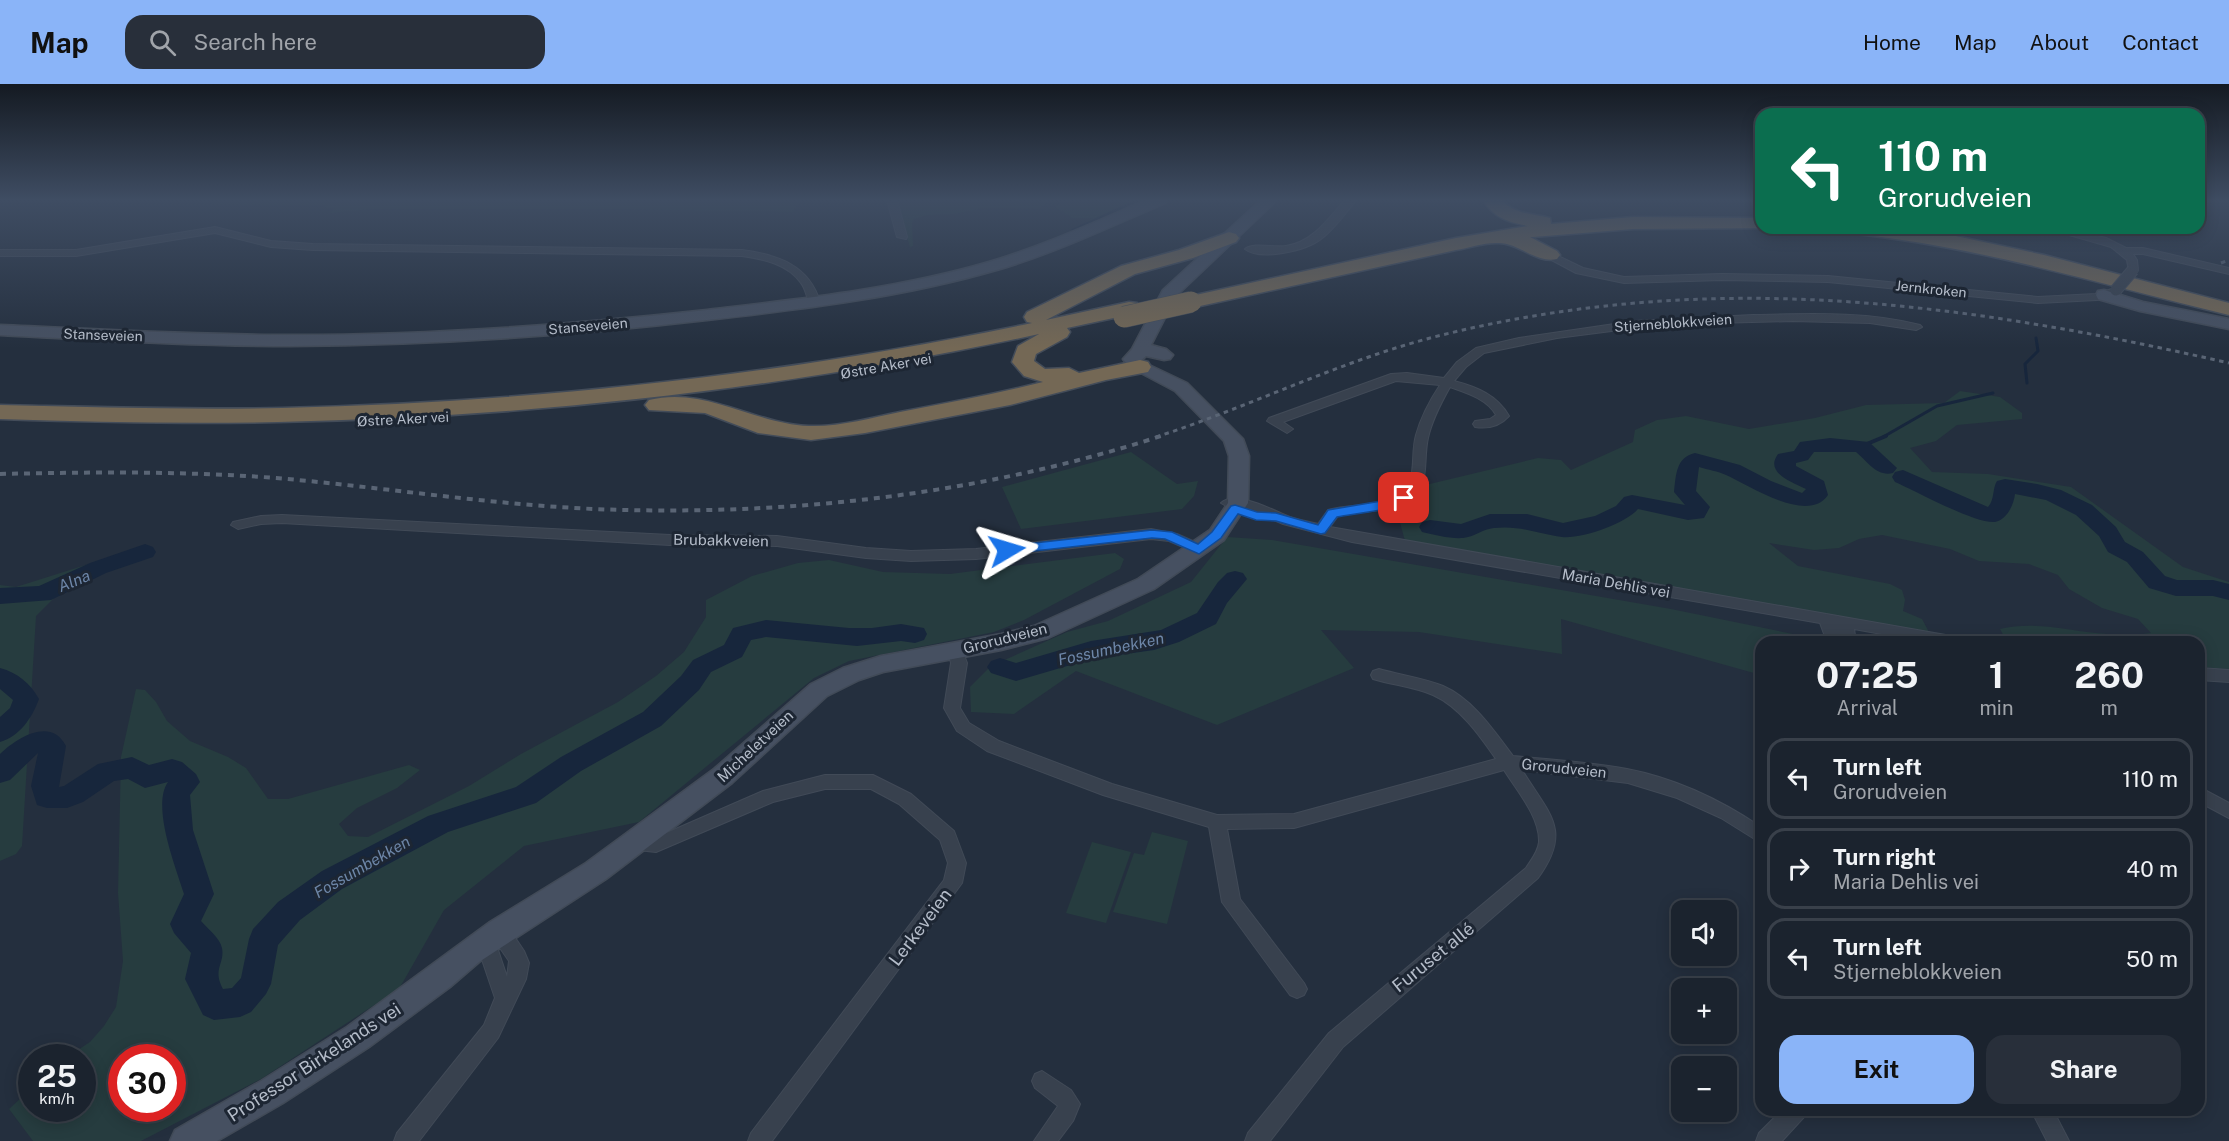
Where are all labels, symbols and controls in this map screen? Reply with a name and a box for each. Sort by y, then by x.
search box [125,15,545,69]
text: Map [30,26,89,59]
icon: search [146,26,179,59]
text: Search here [194,29,317,55]
text: Home [1863,30,1921,55]
text: Map [1954,30,1997,55]
text: About [2030,30,2089,55]
text: Contact [2122,30,2199,55]
text: 110 m [1878,131,1988,180]
icon: left [1779,132,1857,210]
text: Grorudveien [1878,181,2032,213]
street label: Jernkroken [1895,277,1967,301]
street label: Stjerneblokkveien [1614,311,1732,335]
street label: Stanseveien [548,315,628,337]
street label: Stanseveien [63,326,143,344]
street label: Østre Aker vei [839,350,933,382]
street label: Østre Aker vei [357,409,449,429]
pin [1378,472,1429,523]
icon: arrive [1387,481,1420,514]
position arrow [975,518,1039,582]
street label: Brubakkveien [673,531,769,549]
street label: Maria Dehlis vei [1561,565,1671,601]
water label: Alna [55,566,93,596]
street label: Grorudveien [961,619,1049,657]
water label: Fossumbekken [1056,628,1166,670]
text: 07:25 [1816,654,1919,696]
text: 1 [1989,654,2004,696]
text: 260 [2074,654,2144,696]
text: Arrival [1836,696,1898,720]
text: min [1980,696,2013,720]
text: m [2101,696,2118,720]
street label: Micheletveien [714,707,796,785]
text: Turn left [1833,754,1922,780]
street label: Grorudveien [1521,755,1607,781]
icon: left [1782,762,1815,795]
text: 110 m [2122,766,2178,792]
text: Grorudveien [1833,780,1947,804]
water label: Fossumbekken [311,832,414,902]
text: Turn right [1833,844,1936,870]
icon: right [1782,852,1815,885]
text: 40 m [2126,856,2178,882]
text: Maria Dehlis vei [1833,870,1979,894]
street label: Lerkeveien [884,884,956,970]
map controls [1671,900,1737,1122]
button: sound [1671,900,1737,966]
street label: Furuset allé [1388,918,1478,996]
text: Turn left [1833,934,1922,960]
icon: left [1782,942,1815,975]
text: 50 m [2126,946,2178,972]
text: Stjerneblokkveien [1833,960,2002,984]
button: + [1671,978,1737,1044]
street label: Professor Birkelands vei [224,998,404,1126]
button: Exit [1779,1035,1974,1104]
button: Share [1986,1035,2181,1104]
speed limit sign: 30 [108,1044,186,1122]
button: − [1671,1056,1737,1122]
text: 25 [37,1058,77,1094]
text: km/h [39,1090,75,1107]

